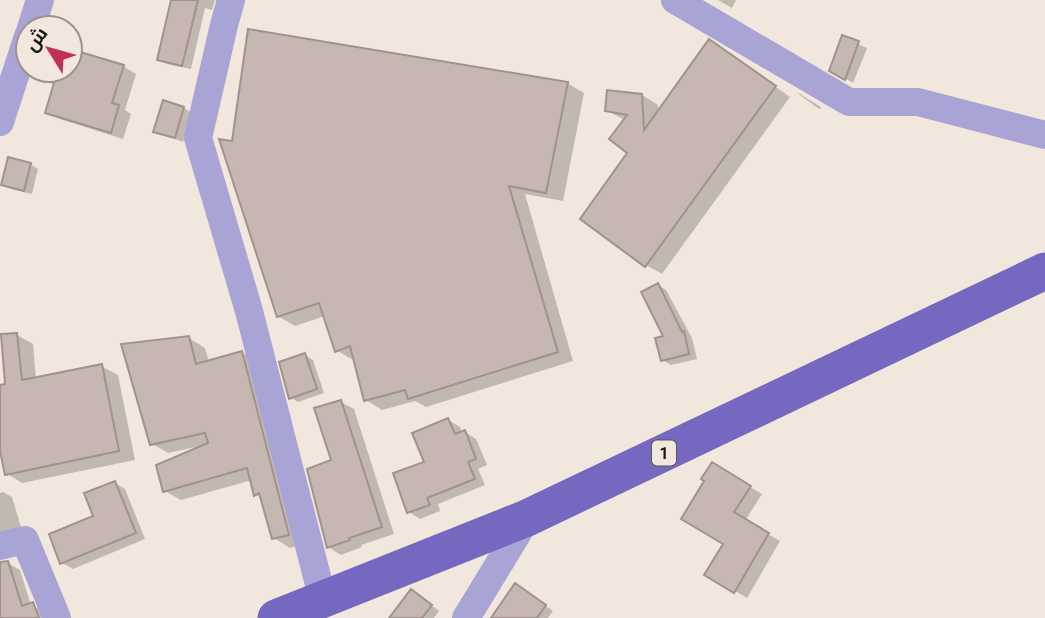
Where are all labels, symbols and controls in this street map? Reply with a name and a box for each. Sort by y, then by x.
north arrow [14,14,84,84]
text: ش [19,22,52,56]
road number: 1 [652,440,676,466]

